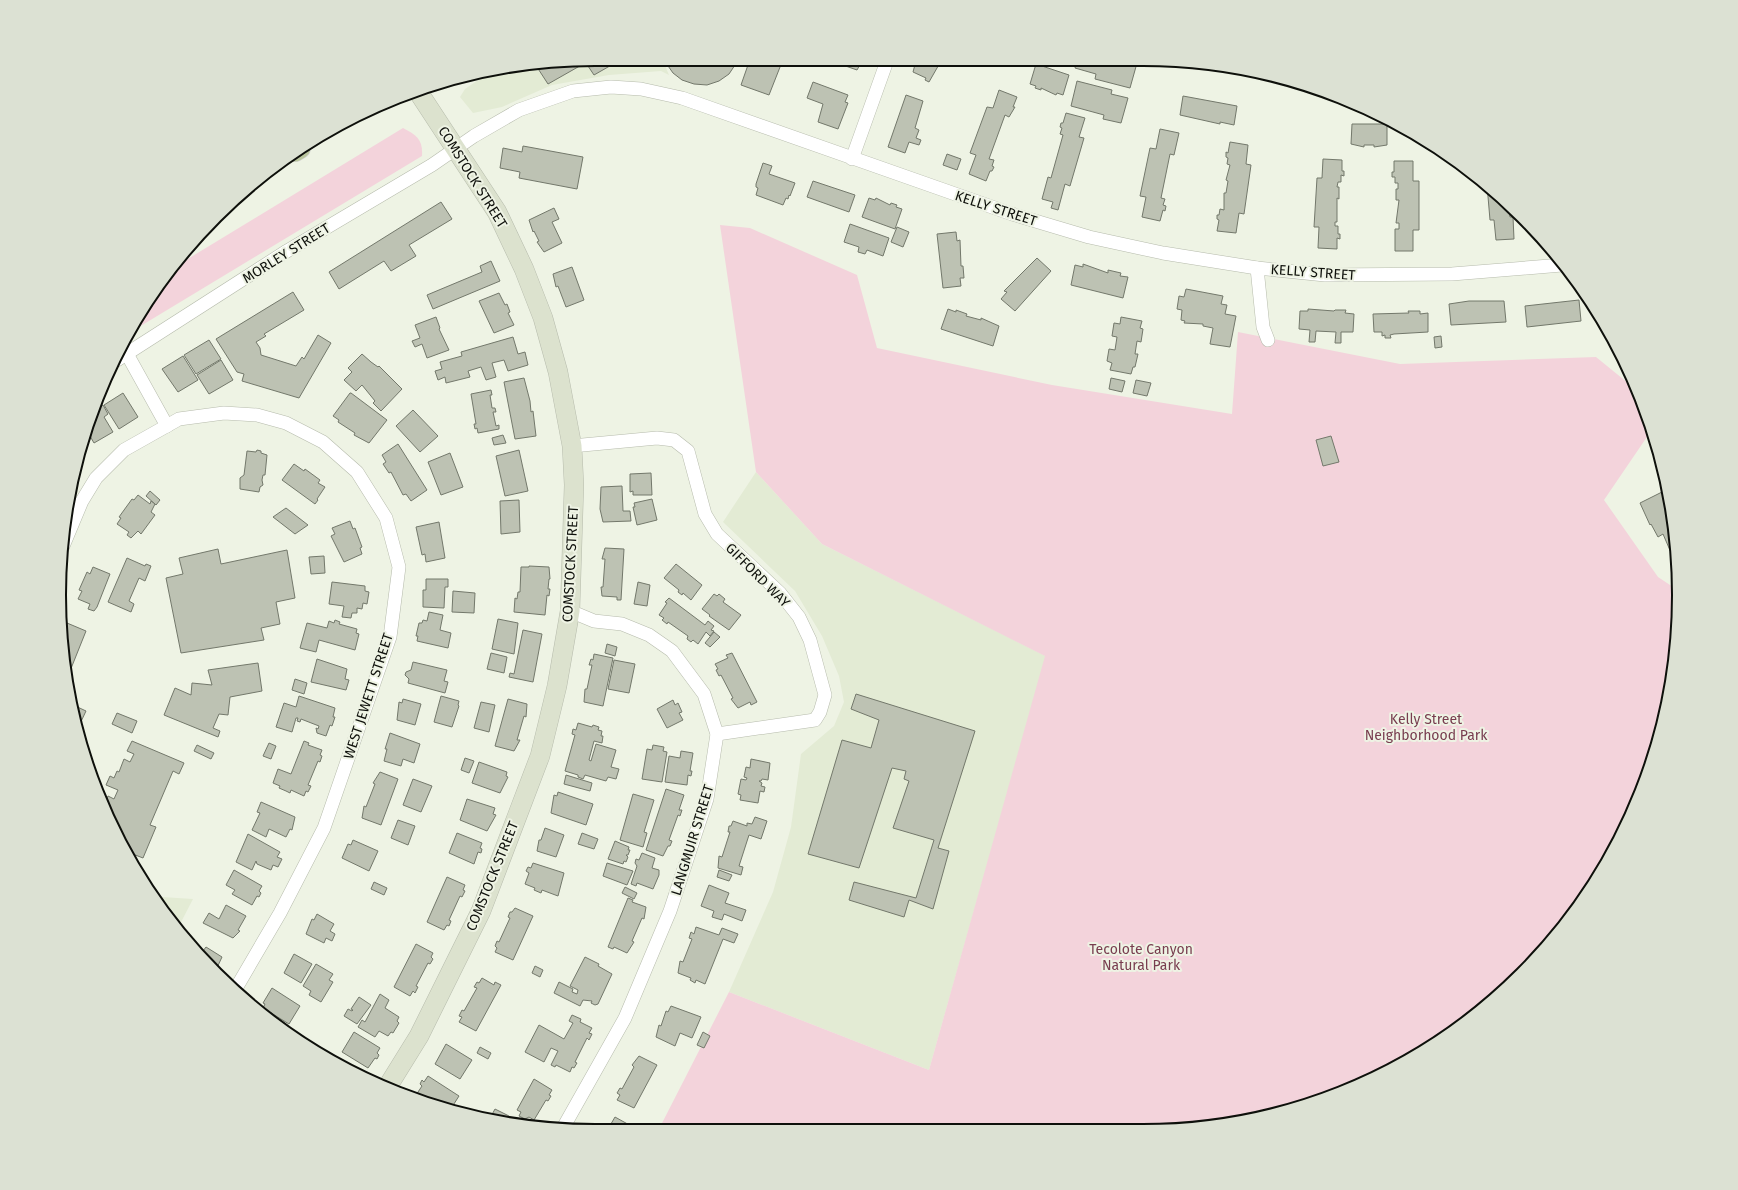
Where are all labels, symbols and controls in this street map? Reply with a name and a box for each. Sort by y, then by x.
street label: COMSTOCK STREET [434,123,511,232]
street label: KELLY STREET [953,187,1040,230]
street label: MORLEY STREET [239,219,334,287]
street label: KELLY STREET [1270,261,1357,284]
street label: COMSTOCK STREET [559,505,582,623]
street label: GIFFORD WAY [722,540,794,611]
street label: WEST JEWETT STREET [340,630,397,761]
park label: Kelly Street Neighborhood Park [1365,711,1488,744]
street label: LANGMUIR STREET [668,782,718,898]
street label: COMSTOCK STREET [463,818,522,933]
park label: Tecolote Canyon Natural Park [1089,941,1193,974]

